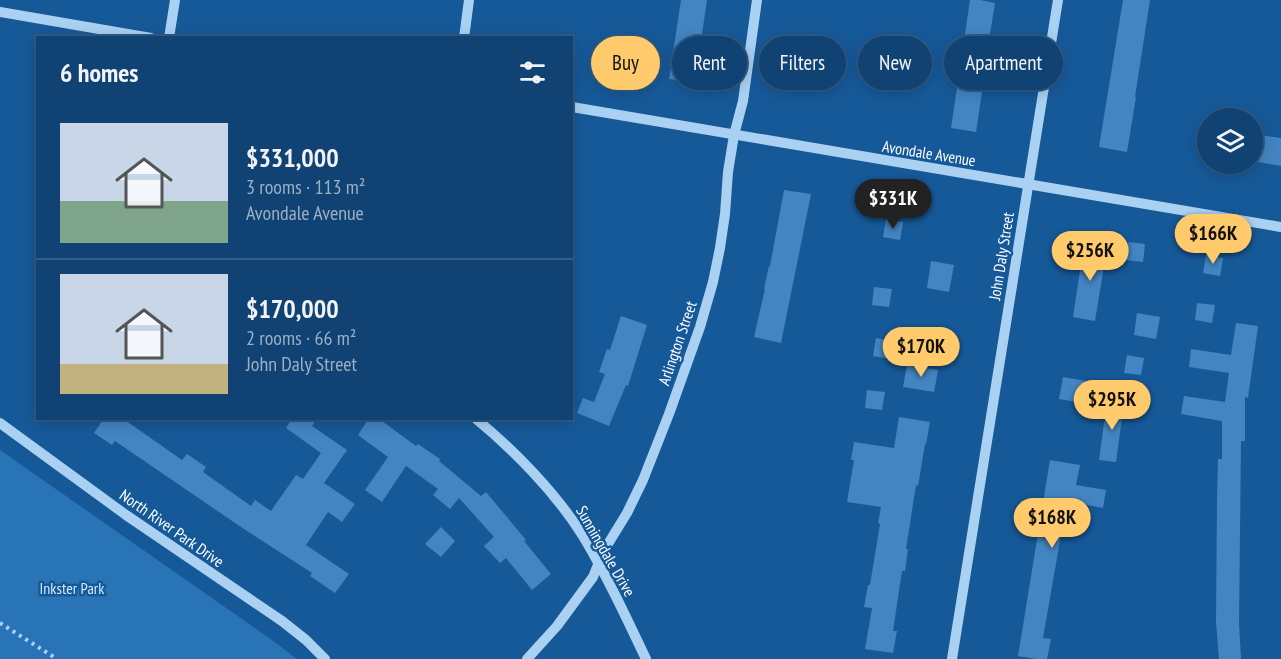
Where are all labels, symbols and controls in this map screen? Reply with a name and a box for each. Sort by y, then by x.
chip: Buy [591,36,660,90]
chip: Rent [672,36,747,90]
chip: Filters [759,36,846,90]
chip: New [858,36,932,90]
chip: Apartment [944,36,1063,90]
text: 6 homes [60,56,138,89]
icon: filters [516,56,549,89]
map controls [1197,108,1263,174]
button: layers [1197,108,1263,174]
street label: Avondale Avenue [881,136,977,170]
text: $331,000 [246,141,339,174]
icon: home [108,147,180,219]
text: 3 rooms · 113 m² [246,174,365,200]
pin: $331K [851,179,935,230]
text: $331K [869,185,917,211]
text: Avondale Avenue [246,200,364,226]
street label: John Daly Street [984,210,1018,302]
pin: $166K [1171,214,1255,265]
text: $166K [1189,220,1237,246]
pin: $256K [1048,231,1132,282]
text: $256K [1066,237,1114,263]
text: $170,000 [246,292,339,325]
icon: home [108,298,180,370]
street label: Arlington Street [653,298,701,388]
text: 2 rooms · 66 m² [246,325,356,351]
pin: $170K [879,327,963,378]
text: $170K [897,333,945,359]
text: John Daly Street [246,351,357,377]
pin: $295K [1070,380,1154,431]
text: $295K [1088,386,1136,412]
street label: North River Park Drive [116,485,228,571]
pin: $168K [1010,498,1094,549]
street label: Sunningdale Drive [572,502,640,600]
text: $168K [1028,504,1076,530]
park label: Inkster Park [40,578,105,598]

